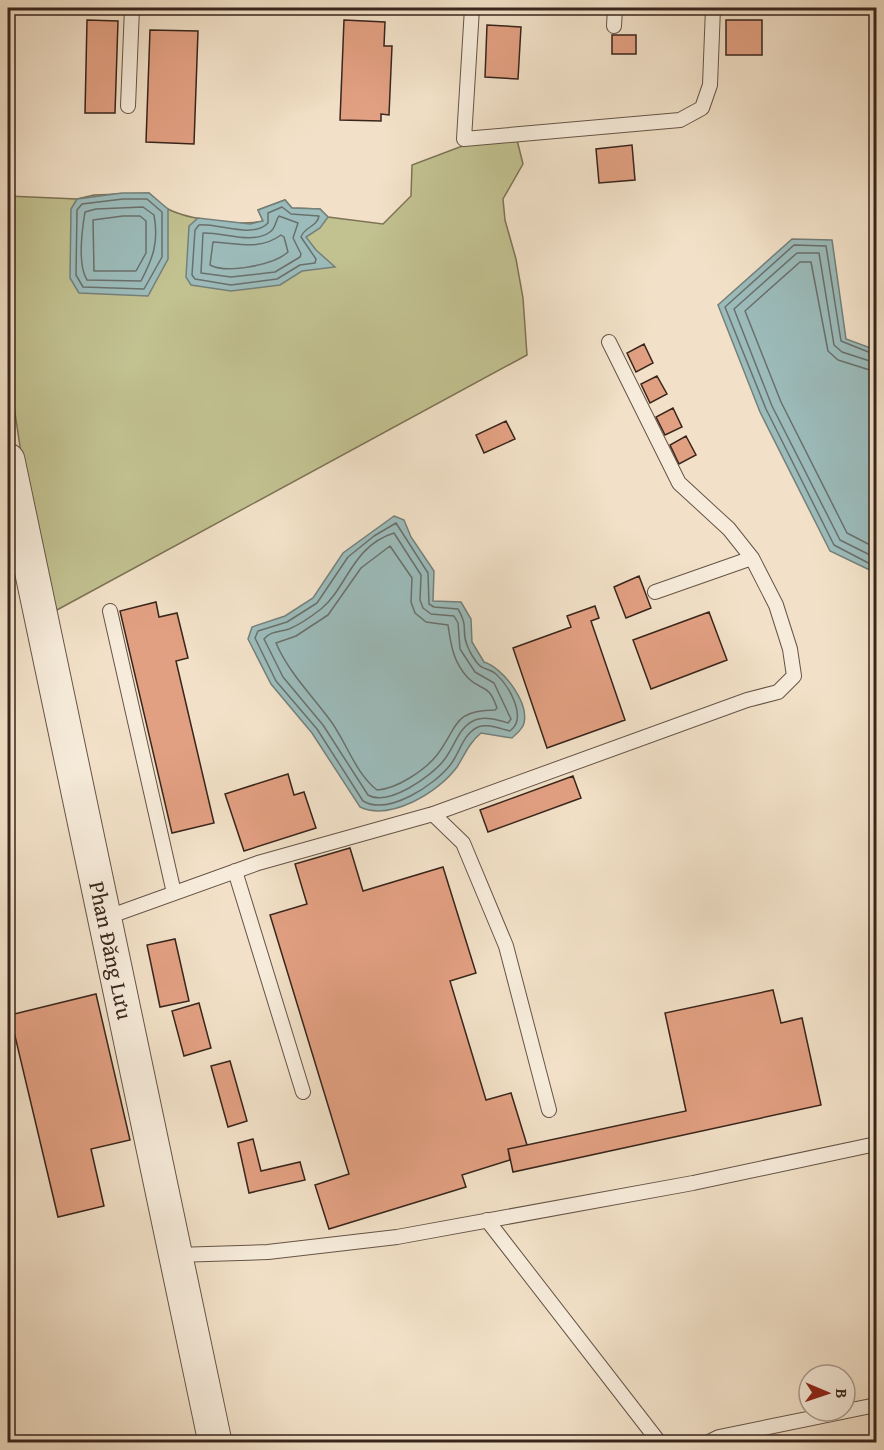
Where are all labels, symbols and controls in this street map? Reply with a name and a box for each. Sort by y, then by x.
street label: Phan Đăng Lưu [81,878,141,1022]
north arrow [797,1363,857,1423]
text: B [830,1388,854,1399]

